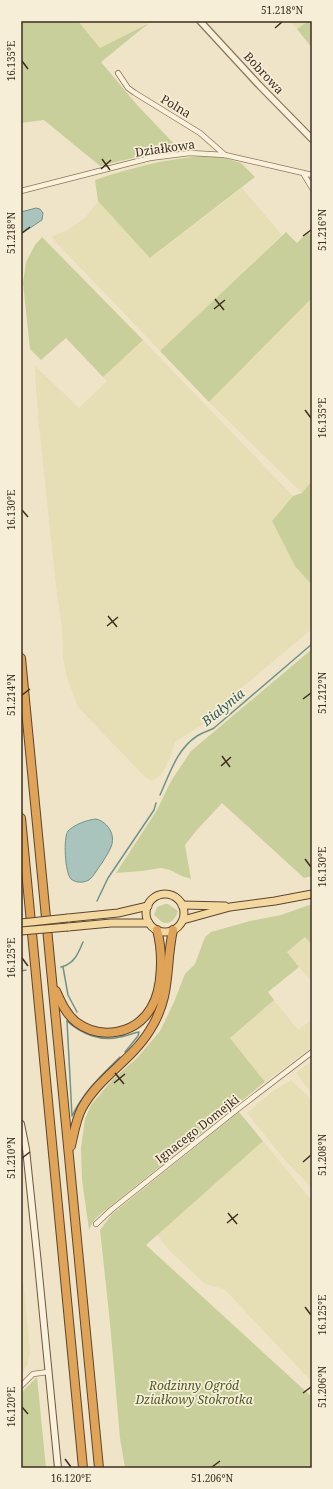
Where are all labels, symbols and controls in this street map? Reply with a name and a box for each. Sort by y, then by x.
text: 51.218°N [261,3,303,17]
text: 16.135°E [4,41,18,81]
street label: Bobrowa [240,48,288,98]
street label: Polna [158,90,194,122]
street label: Działkowa [134,135,196,161]
text: 51.216°N [315,209,329,251]
text: 51.218°N [4,212,18,254]
text: 16.135°E [315,398,329,438]
text: 16.130°E [4,490,18,530]
text: 51.212°N [315,672,329,714]
text: 51.214°N [4,674,18,716]
water label: Białynia [197,684,249,730]
text: 16.130°E [315,847,329,887]
text: 16.125°E [4,938,18,978]
street label: Ignacego Domejki [152,1091,243,1167]
text: 51.208°N [315,1134,329,1176]
text: 51.210°N [4,1137,18,1179]
text: 16.125°E [315,1295,329,1335]
text: 51.206°N [315,1366,329,1408]
park label: Rodzinny Ogród Działkowy Stokrotka [134,1377,253,1408]
text: 16.120°E [4,1387,18,1427]
text: 16.120°E [51,1471,91,1485]
text: 51.206°N [191,1471,233,1485]

